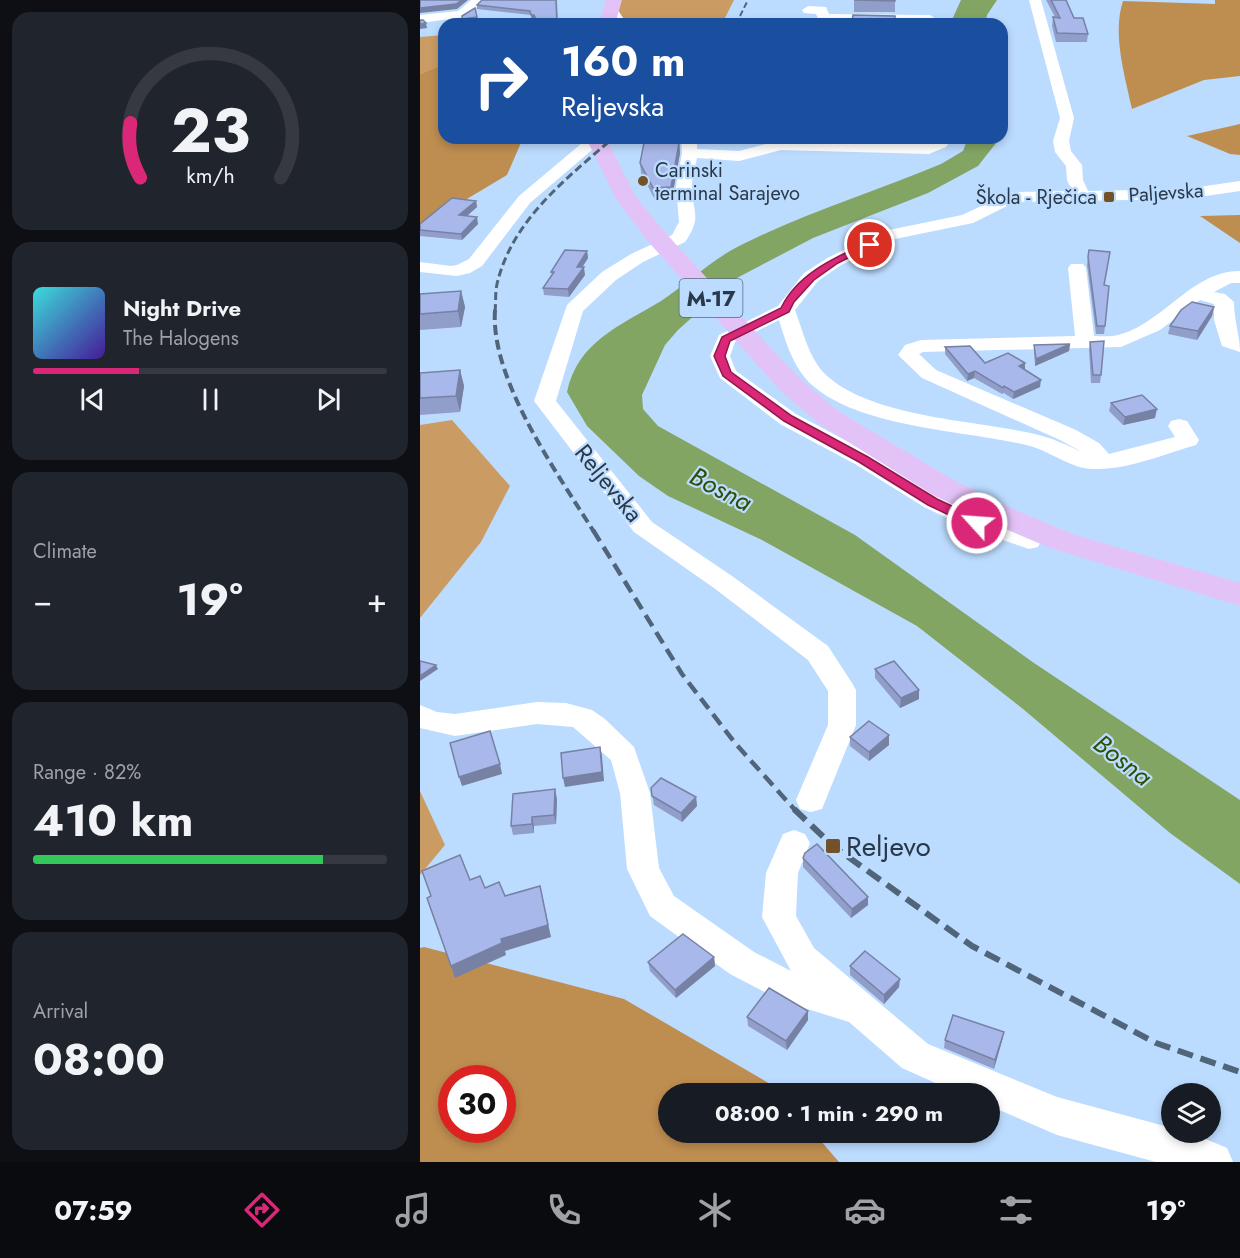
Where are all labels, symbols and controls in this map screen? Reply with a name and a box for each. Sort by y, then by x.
text: 160 m [561,31,685,92]
icon: right [462,42,540,120]
text: 23 [170,85,250,175]
text: Reljevska [561,87,664,126]
place label: Carinski terminal Sarajevo [655,156,800,208]
text: km/h [186,160,234,191]
marker: Carinski terminal Sarajevo [636,174,650,188]
street label: Paljevska [1128,176,1204,210]
place label: Škola - Rječica [976,183,1097,212]
marker: Škola - Rječica [1102,190,1116,204]
pin [844,219,895,270]
icon: arrive [853,228,886,261]
road number: M-17 [680,279,742,317]
text: Night Drive [123,292,241,324]
text: The Halogens [123,324,239,353]
icon: previous [76,383,109,416]
icon: pause [194,383,227,416]
icon: next [312,383,345,416]
street label: Reljevska [567,436,651,530]
water label: Bosna [683,457,759,521]
position arrow [945,491,1009,555]
text: Climate [33,537,97,566]
text: 19° [176,567,243,632]
text: − [33,577,52,624]
text: + [367,577,387,624]
water label: Bosna [1085,725,1161,796]
text: Range · 82% [33,758,141,787]
text: 410 km [33,788,193,853]
place label: Reljevo [846,826,931,867]
marker: Reljevo [824,837,842,855]
text: Arrival [33,997,88,1026]
text: 08:00 [33,1027,165,1092]
speed limit sign: 30 [438,1065,516,1143]
map controls [1161,1083,1221,1143]
button: layers [1161,1083,1221,1143]
text: 08:00 · 1 min · 290 m [715,1097,943,1129]
icon: directions [241,1189,283,1231]
icon: music [392,1189,434,1231]
icon: phone [543,1189,585,1231]
icon: climate [694,1189,736,1231]
icon: car [844,1189,886,1231]
icon: filters [995,1189,1037,1231]
text: 07:59 [54,1191,133,1230]
text: 19° [1146,1191,1186,1230]

